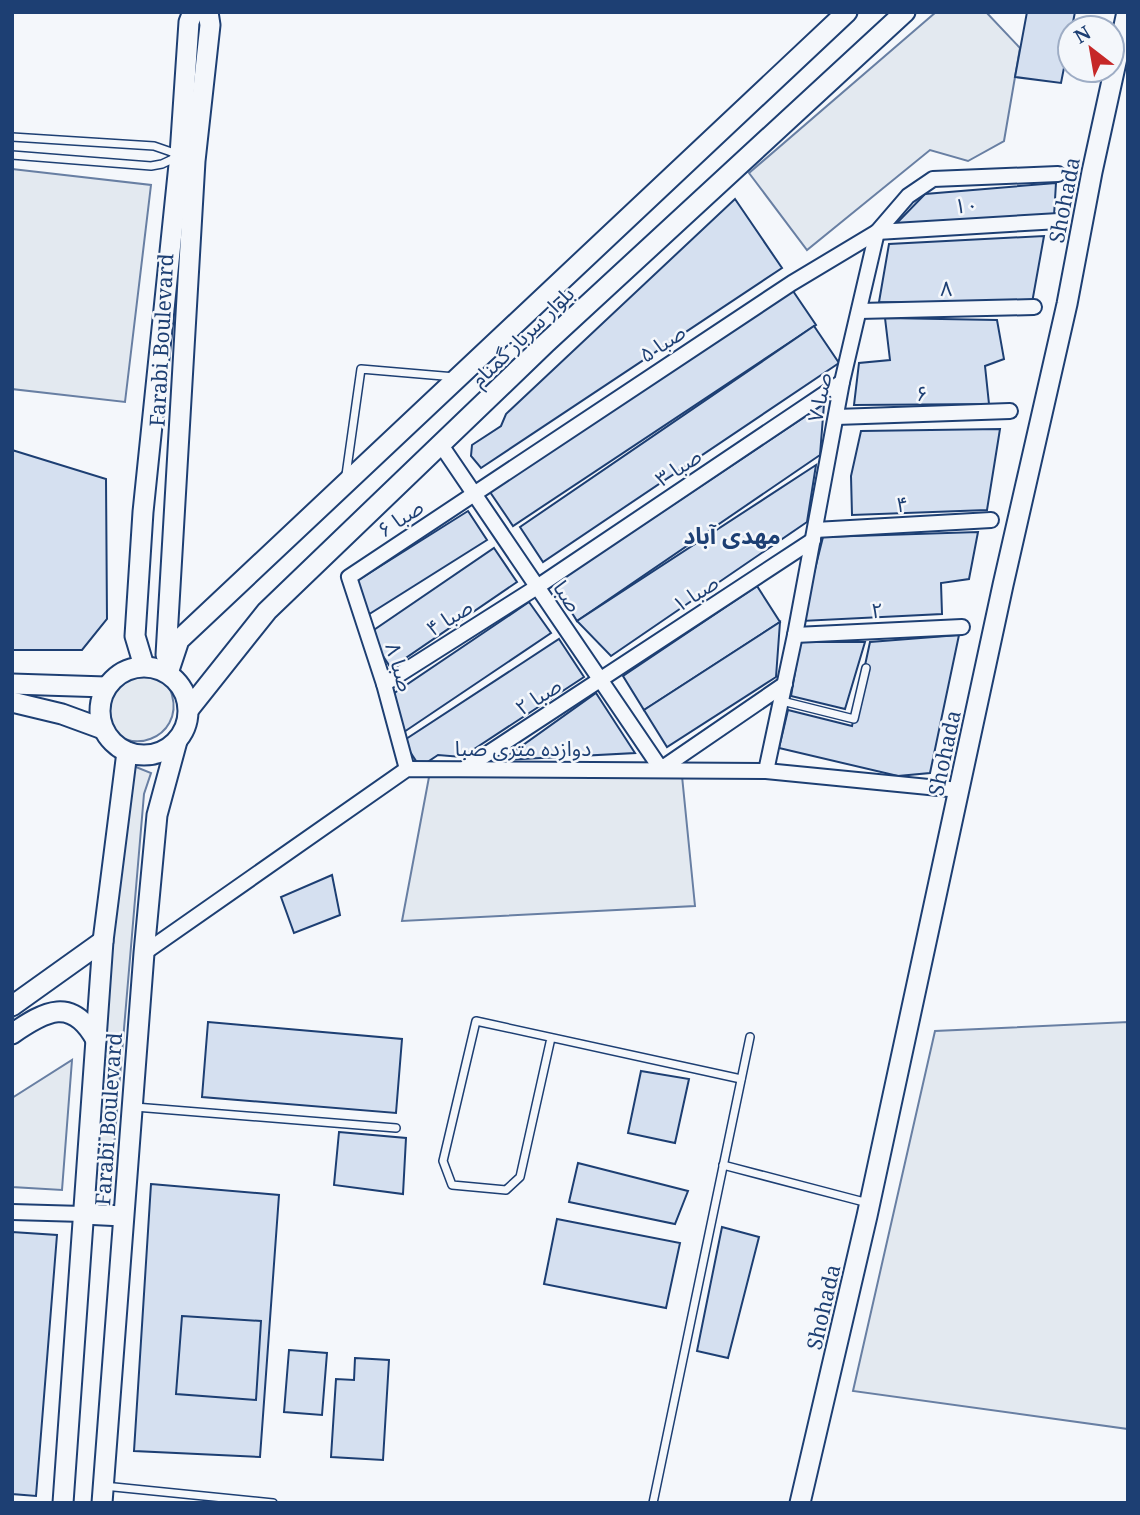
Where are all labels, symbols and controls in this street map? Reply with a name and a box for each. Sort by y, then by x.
north arrow [1056,14,1126,84]
text: N [1069,19,1095,49]
street label: Shohada [1042,155,1086,245]
street label: ۱۰ [953,190,979,220]
street label: Farabi Boulevard [142,253,180,427]
street label: ۸ [940,274,952,302]
street label: بلوار سرباز گمنام [464,280,582,395]
street label: صبا ۵ [634,317,690,369]
street label: صبا ۷ [801,370,837,424]
street label: ۶ [916,379,928,407]
street label: صبا ۳ [650,441,706,493]
street label: ۴ [895,490,909,518]
street label: صبا ۶ [372,492,428,544]
district label: مهدی آباد [683,519,781,551]
street label: صبا ۱ [667,568,724,618]
street label: صبا [547,575,589,617]
street label: صبا ۴ [420,592,478,642]
street label: ۲ [870,596,884,624]
street label: صبا ۸ [379,639,421,695]
street label: صبا ۲ [510,671,567,721]
street label: Shohada [921,708,967,798]
street label: دوازده متری صبا [455,734,591,762]
street label: Farabi Boulevard [88,1031,128,1206]
street label: Shohada [800,1262,846,1352]

